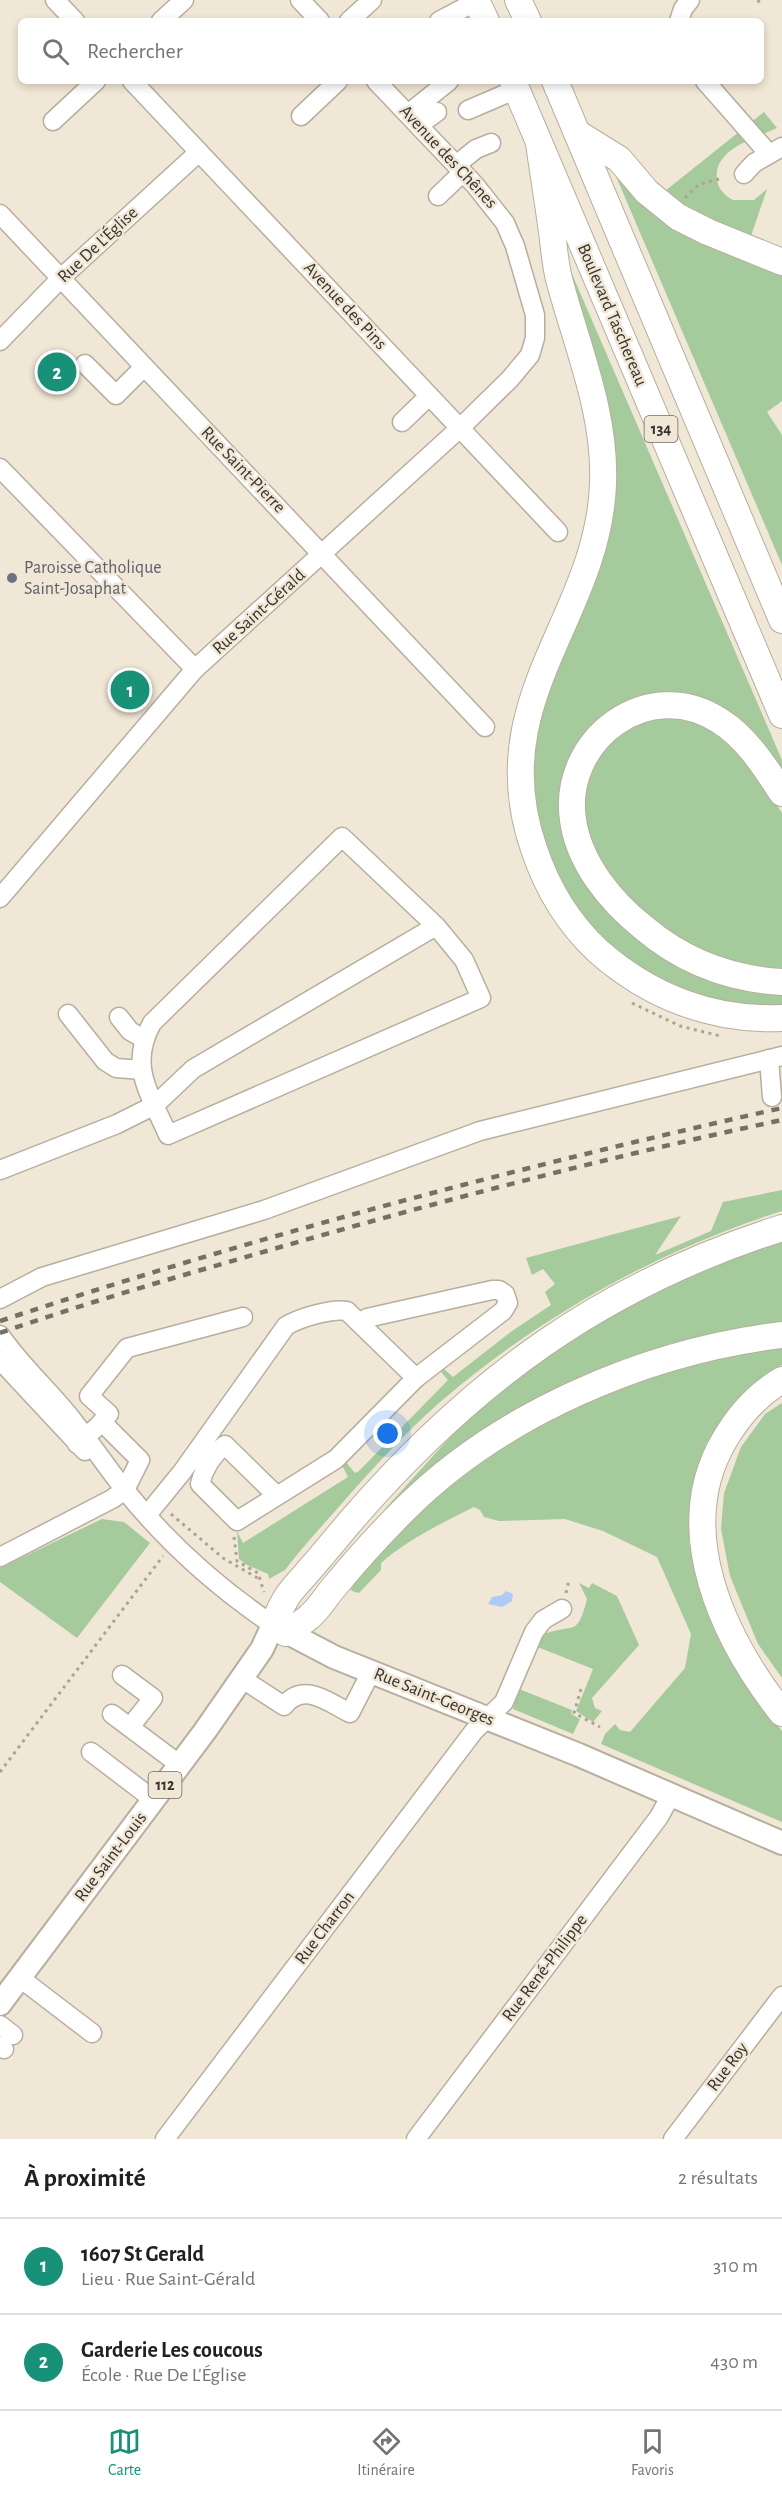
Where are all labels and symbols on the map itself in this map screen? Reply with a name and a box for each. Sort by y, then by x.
street label: Avenue des Chênes [396,102,500,212]
street label: Rue De L'Église [52,201,141,286]
street label: Boulevard Taschereau [574,241,650,389]
street label: Avenue des Pins [300,259,390,353]
pin: 2 [38,350,76,394]
road number: 134 [644,416,678,442]
street label: Rue Saint-Pierre [197,423,289,517]
place label: Paroisse Catholique Saint-Josaphat [24,559,162,598]
street label: Rue Saint-Gérald [209,566,309,658]
marker: Paroisse Catholique Saint-Josaphat [5,571,19,585]
pin: 1 [110,668,150,712]
your location [373,1419,402,1448]
street label: Rue Saint-Georges [371,1665,497,1729]
road number: 112 [148,1772,182,1798]
street label: Rue Saint-Louis [72,1809,150,1905]
street label: Rue Charron [292,1888,358,1968]
street label: Rue René-Philippe [499,1911,591,2025]
street label: Rue Roy [704,2039,752,2095]

